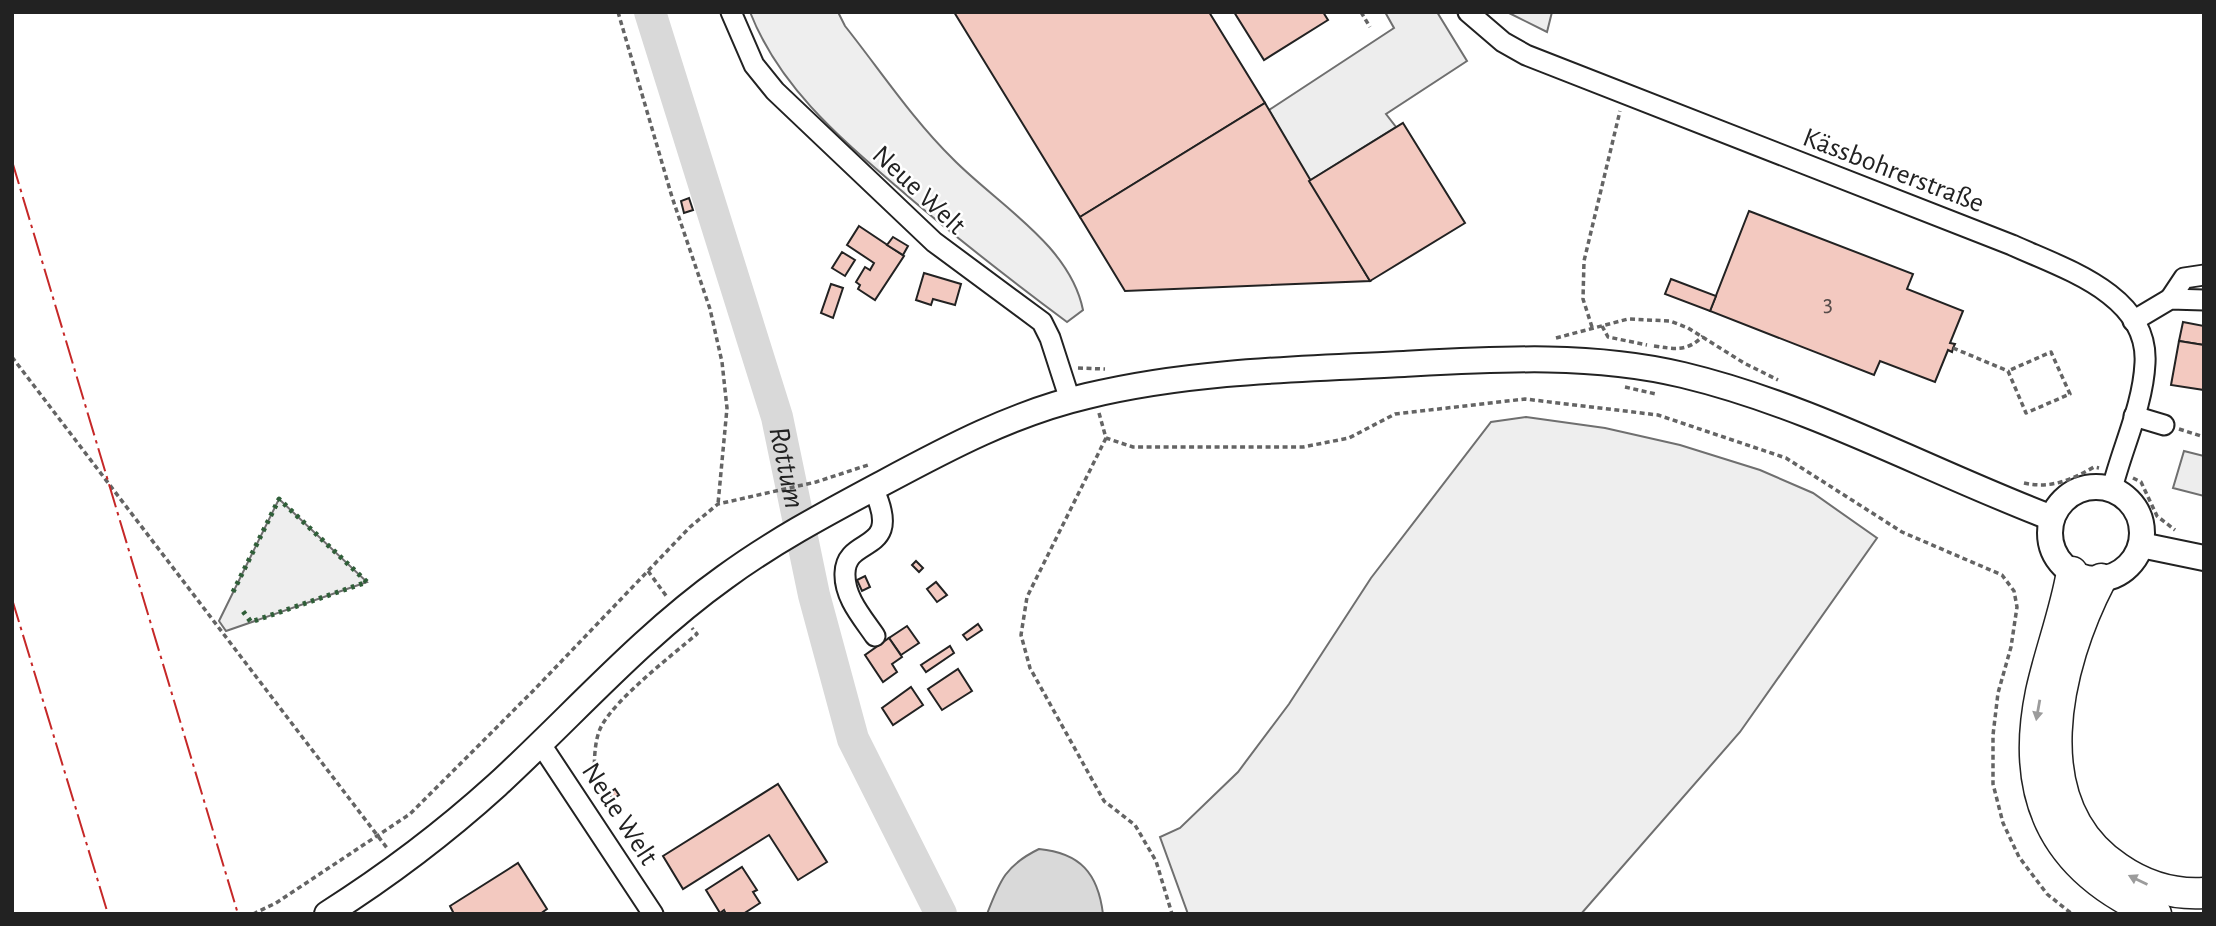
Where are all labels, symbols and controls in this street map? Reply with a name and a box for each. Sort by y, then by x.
street label: Kässbohrerstraße [1799,123,1988,218]
street label: Neue Welt [867,141,971,240]
house number: 3 [1823,292,1833,316]
water label: Rottum [763,424,810,511]
one-way arrow [2032,699,2043,721]
street label: Neue Welt [576,758,663,870]
one-way arrow [2128,874,2148,885]

